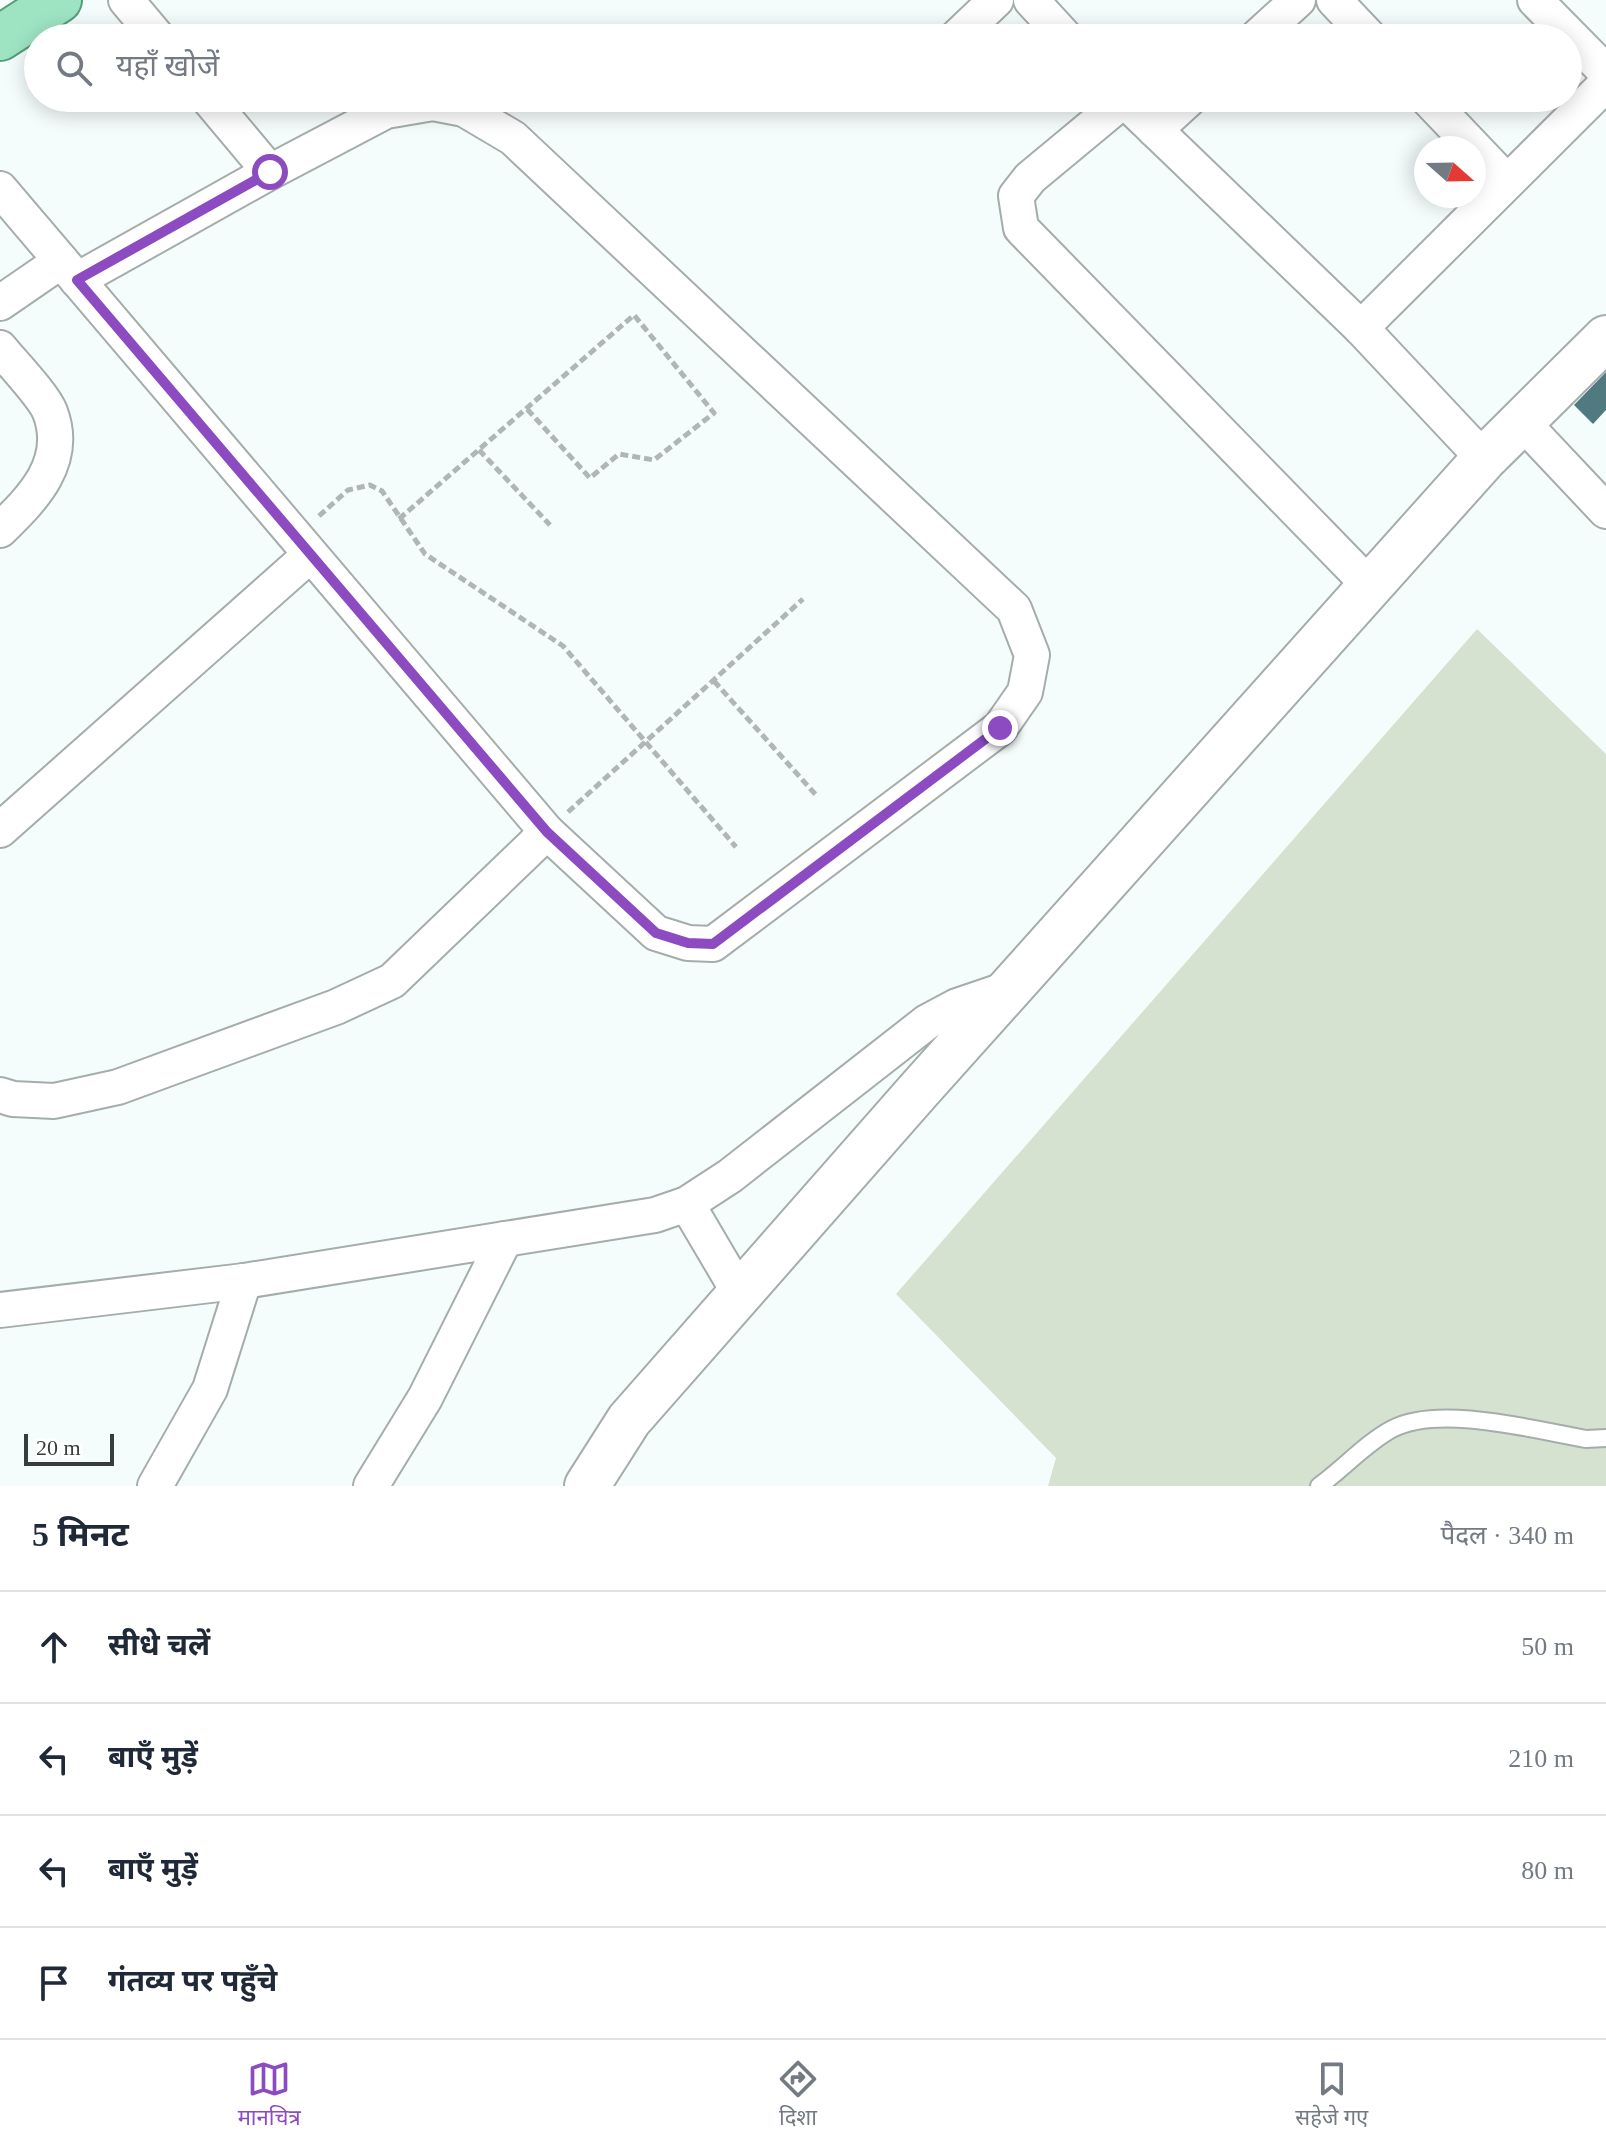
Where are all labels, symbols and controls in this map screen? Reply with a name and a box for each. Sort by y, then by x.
search box [24,24,1582,112]
icon: search [52,46,96,90]
text: यहाँ खोजें [116,49,219,82]
north arrow [1414,136,1486,208]
route start [252,154,288,190]
route end [982,710,1018,746]
scale bar [24,1430,114,1466]
text: 20 m [36,1435,81,1460]
text: 5 मिनट [32,1516,129,1553]
text: पैदल · 340 m [1440,1521,1574,1550]
icon: ahead [32,1625,76,1669]
text: सीधे चलें [108,1628,210,1661]
text: 50 m [1521,1632,1574,1661]
icon: left [32,1737,76,1781]
text: बाएँ मुड़ें [108,1740,198,1773]
text: 210 m [1508,1744,1574,1773]
icon: left [32,1849,76,1893]
text: बाएँ मुड़ें [108,1852,198,1885]
text: 80 m [1521,1856,1574,1885]
icon: arrive [32,1961,76,2005]
text: गंतव्य पर पहुँचे [108,1964,277,1997]
tab: मानचित्र [238,2057,301,2134]
tab: दिशा [776,2057,820,2134]
tab: सहेजे गए [1295,2057,1368,2134]

